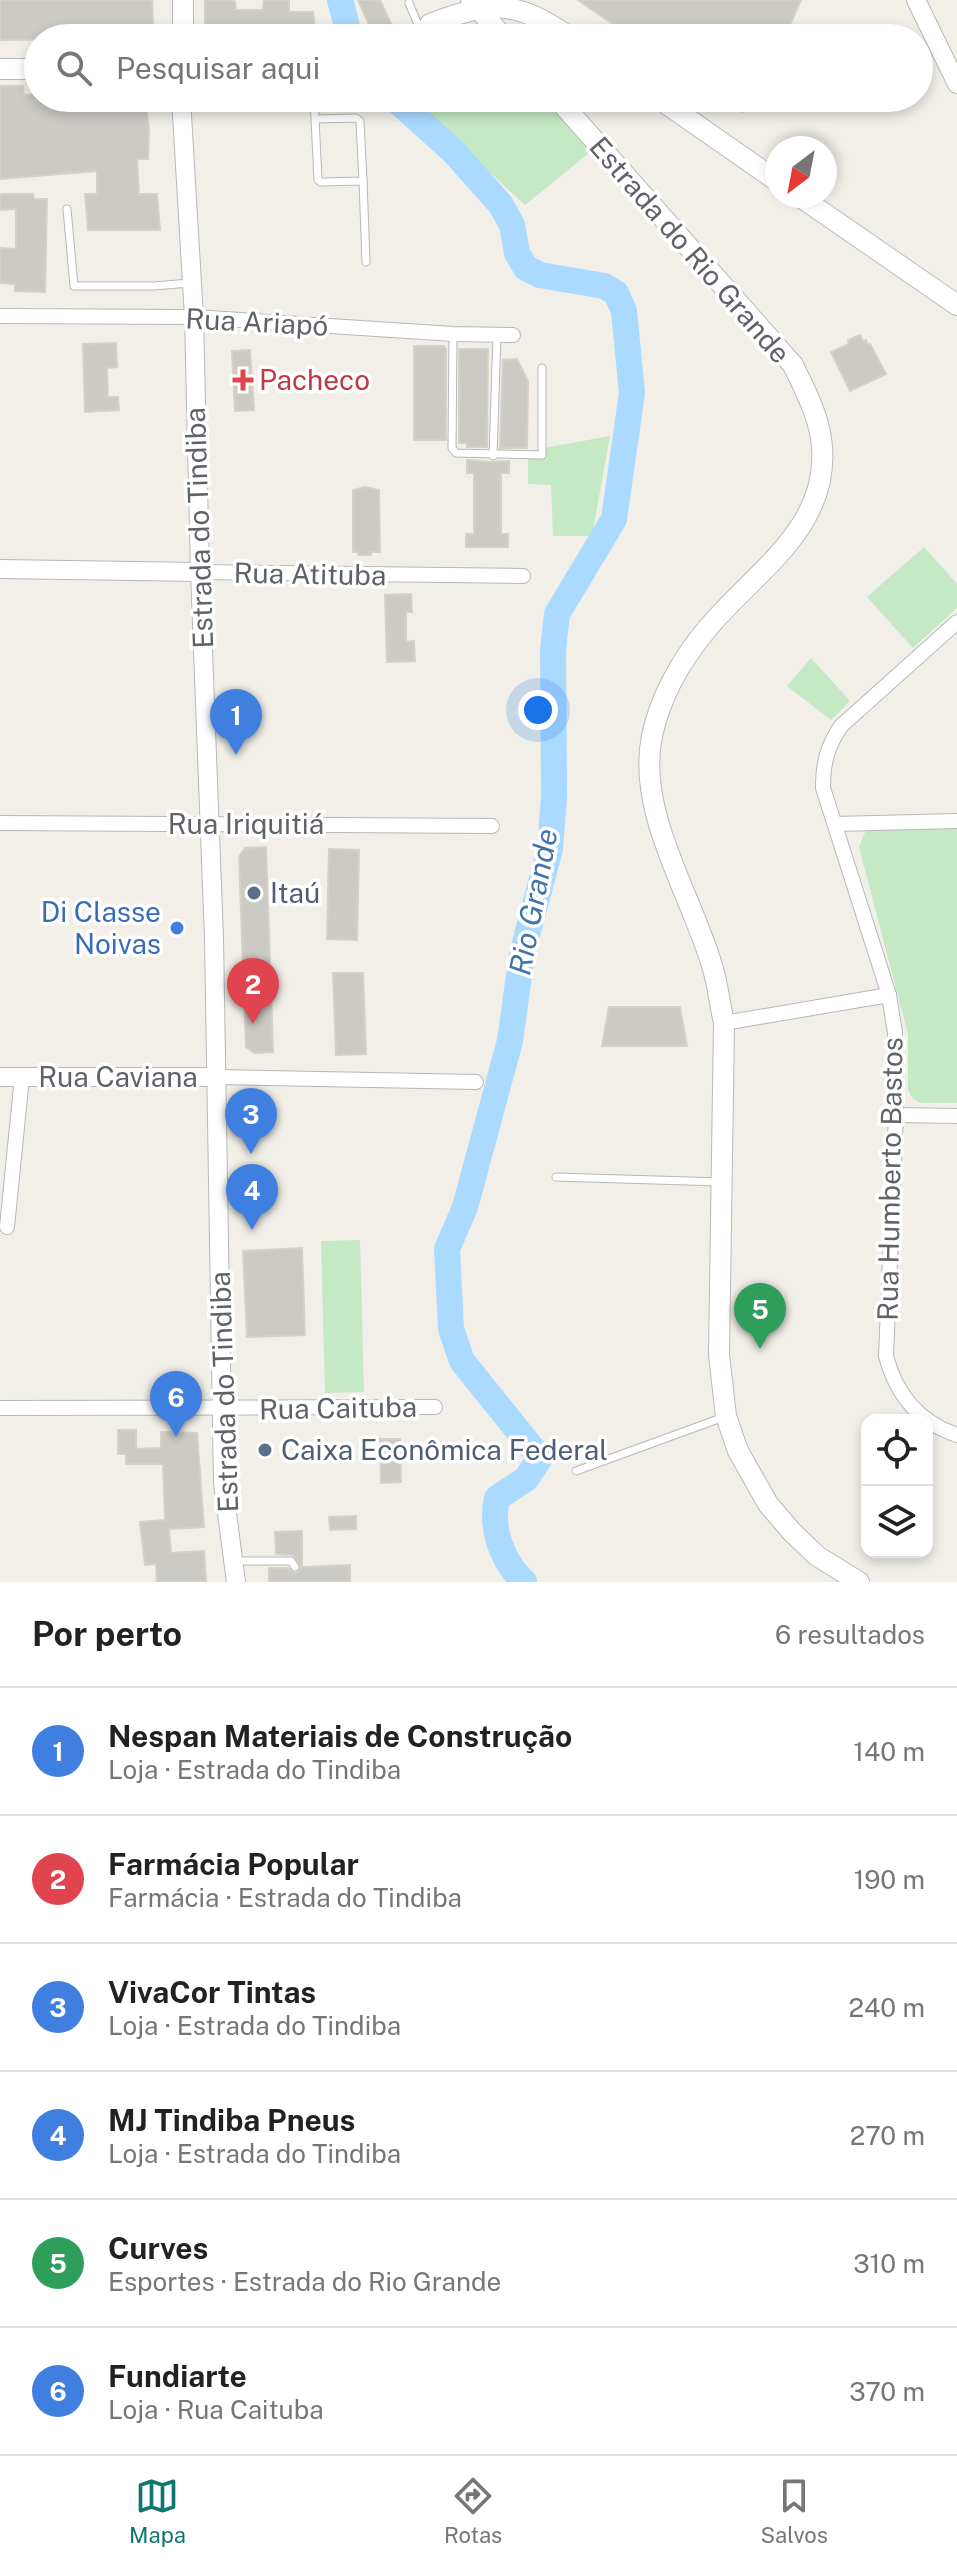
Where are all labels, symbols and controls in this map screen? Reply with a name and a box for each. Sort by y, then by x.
search box [24,24,933,112]
icon: search [52,46,96,90]
text: Pesquisar aqui [116,50,320,86]
street label: Estrada do Rio Grande [583,130,798,369]
north arrow [765,136,837,208]
street label: Rua Ariapó [185,301,329,342]
place label: Pacheco [259,363,370,396]
marker: Pacheco [234,371,252,389]
street label: Estrada do Tindiba [178,407,219,649]
street label: Rua Atituba [233,556,387,591]
pin: 1 [210,689,262,755]
your location [518,690,558,730]
street label: Rua Iriquitiá [168,807,324,840]
water label: Rio Grande [501,826,565,978]
place label: Itaú [270,876,320,909]
marker: Itaú [245,884,263,902]
place label: Di Classe Noivas [41,895,161,960]
marker: Di Classe Noivas [168,919,186,937]
pin: 2 [227,958,279,1024]
street label: Rua Humberto Bastos [871,1037,908,1321]
street label: Rua Caviana [38,1060,198,1093]
pin: 3 [225,1088,277,1154]
pin: 4 [226,1164,278,1230]
street label: Estrada do Tindiba [203,1271,244,1513]
pin: 5 [734,1283,786,1349]
pin: 6 [150,1371,202,1437]
street label: Rua Caituba [259,1390,417,1425]
map controls [861,1414,933,1558]
button: locate [861,1414,933,1486]
place label: Caixa Econômica Federal [281,1433,608,1466]
marker: Caixa Econômica Federal [256,1441,274,1459]
button: layers [861,1486,933,1558]
text: Por perto [32,1614,182,1654]
text: 6 resultados [775,1619,925,1650]
text: Nespan Materiais de Construção [108,1718,572,1754]
text: 1 [52,1736,64,1767]
text: 140 m [853,1736,925,1767]
text: Loja · Estrada do Tindiba [108,1754,401,1785]
text: Farmácia Popular [108,1846,359,1882]
text: 2 [50,1864,66,1895]
text: 190 m [854,1864,925,1895]
text: Farmácia · Estrada do Tindiba [108,1882,462,1913]
text: VivaCor Tintas [108,1974,316,2010]
text: 3 [49,1992,67,2023]
text: 240 m [848,1992,925,2023]
text: Loja · Estrada do Tindiba [108,2010,401,2041]
text: MJ Tindiba Pneus [108,2102,355,2138]
text: 4 [49,2120,67,2151]
text: 270 m [850,2120,925,2151]
text: Loja · Estrada do Tindiba [108,2138,401,2169]
text: Curves [108,2230,208,2266]
text: 5 [49,2248,67,2279]
text: 310 m [853,2248,925,2279]
text: Esportes · Estrada do Rio Grande [108,2266,501,2297]
text: Fundiarte [108,2358,247,2394]
text: 6 [49,2376,67,2407]
text: 370 m [849,2376,925,2407]
text: Loja · Rua Caituba [108,2394,324,2425]
tab: Mapa [129,2474,186,2548]
tab: Rotas [444,2474,502,2548]
tab: Salvos [760,2474,828,2548]

